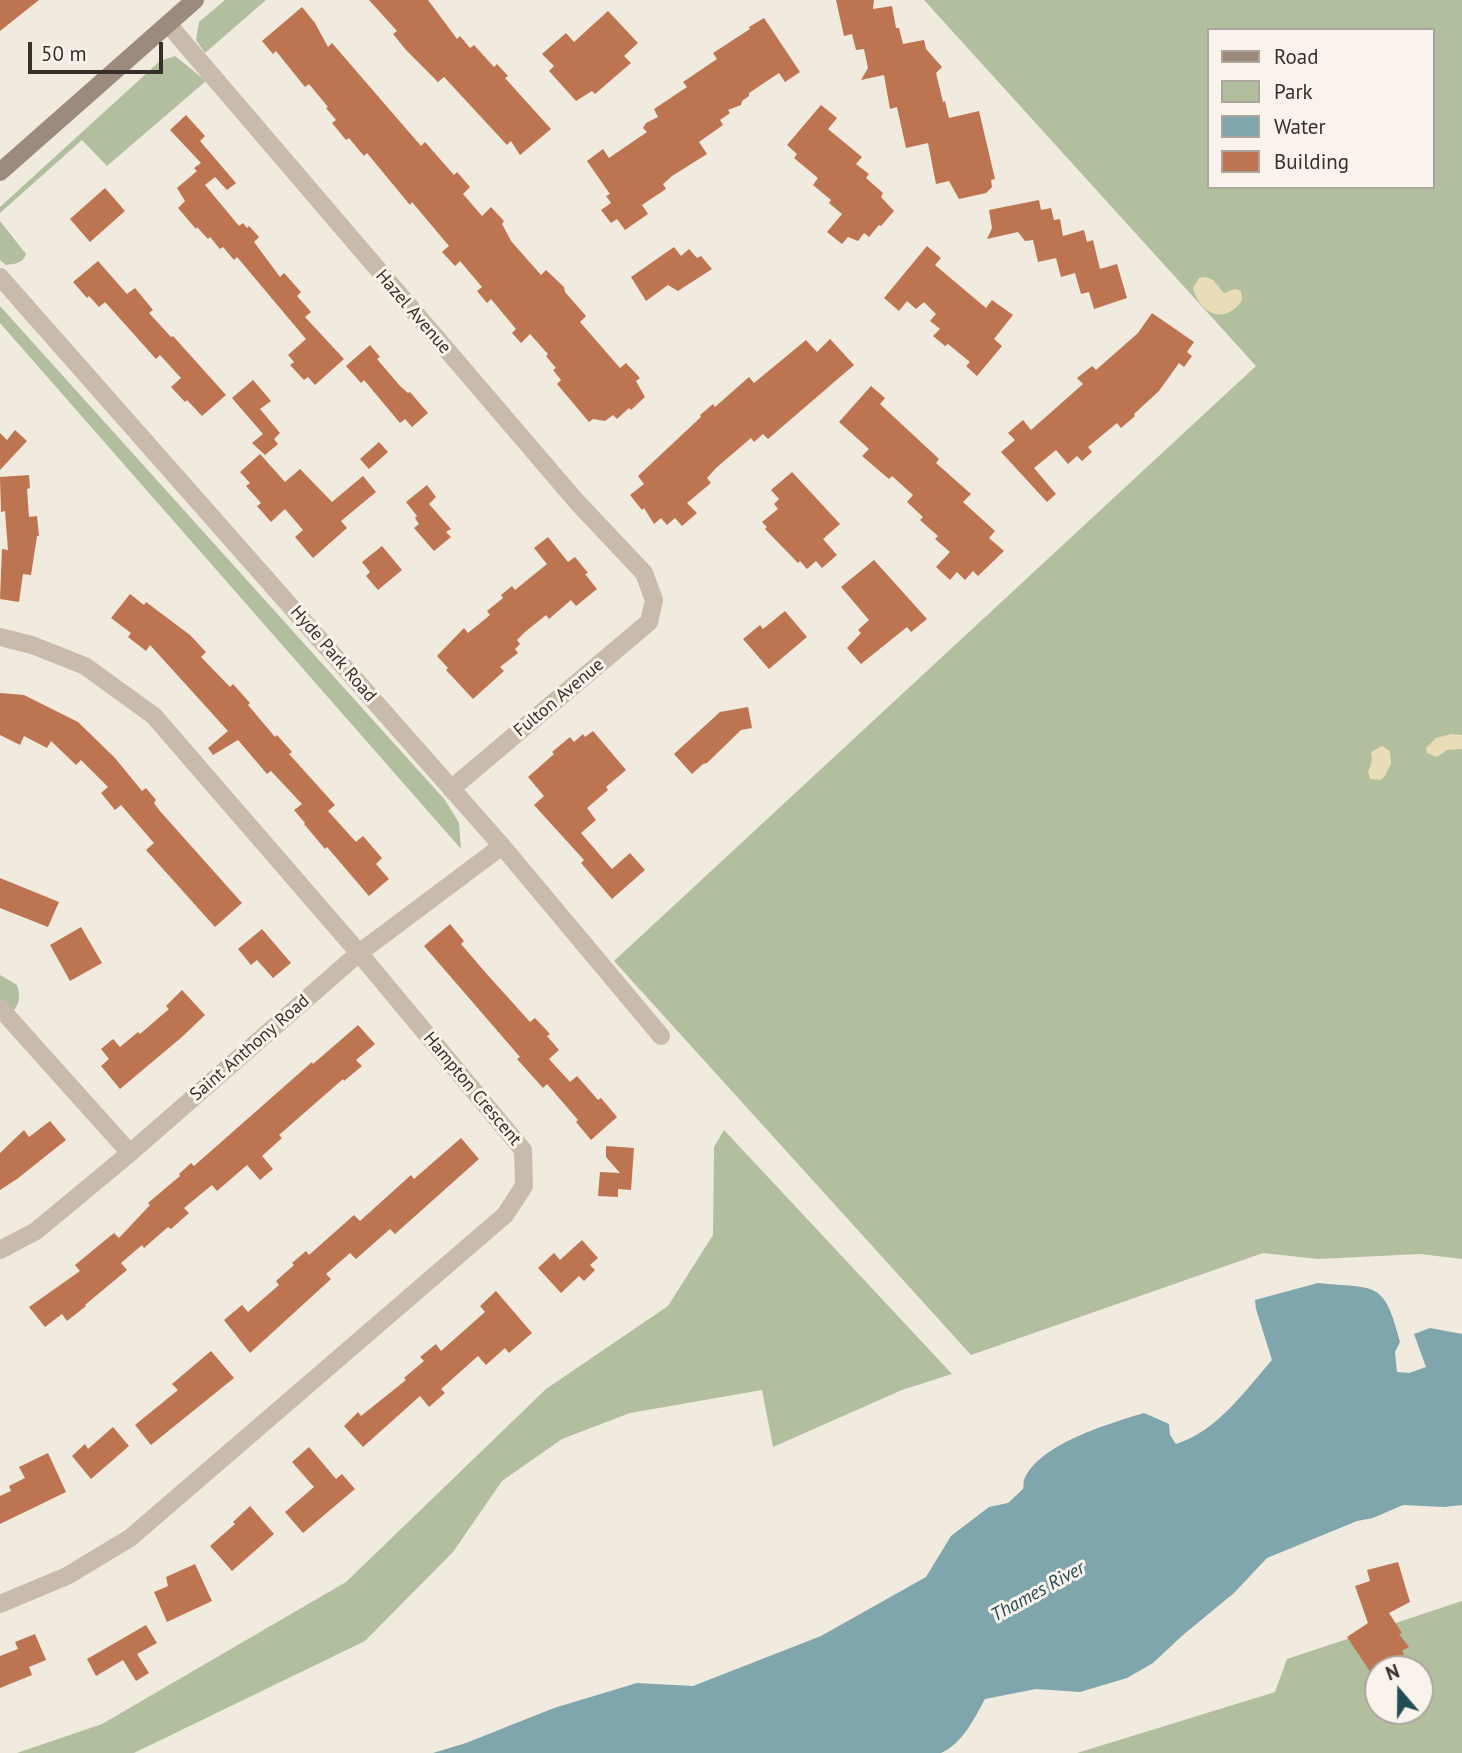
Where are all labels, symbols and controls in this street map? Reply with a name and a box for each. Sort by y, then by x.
scale bar [32,28,166,72]
legend [1206,28,1434,189]
text: 50 m [41,40,87,67]
text: Road [1274,43,1318,70]
text: Park [1274,78,1313,105]
text: Water [1274,113,1326,140]
text: Building [1274,148,1349,175]
street label: Hazel Avenue [371,266,455,358]
street label: Hyde Park Road [285,602,381,706]
street label: Fulton Avenue [510,654,608,742]
street label: Saint Anthony Road [186,990,314,1106]
street label: Hampton Crescent [418,1028,526,1150]
water label: Thames River [987,1557,1089,1627]
north arrow [1364,1655,1434,1725]
text: N [1383,1659,1402,1686]

